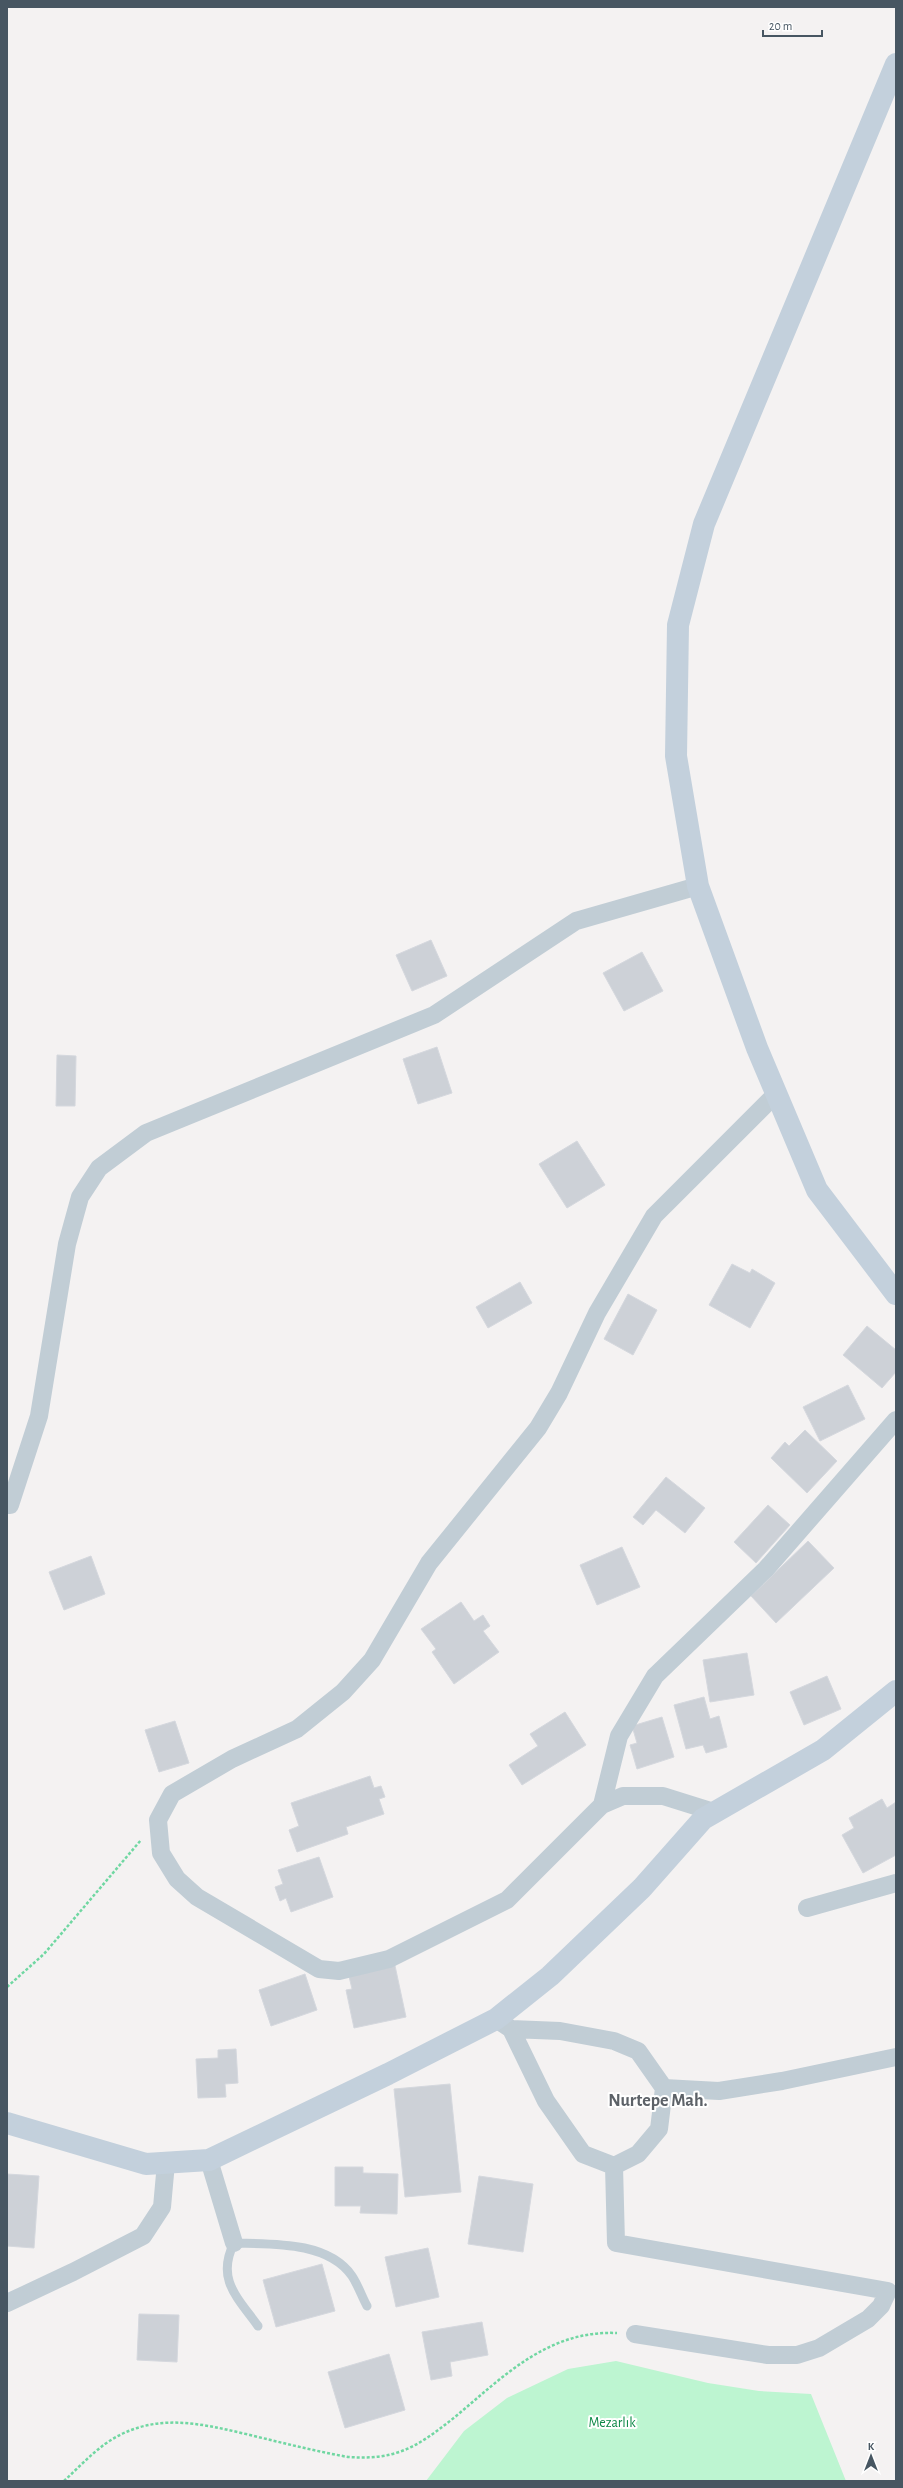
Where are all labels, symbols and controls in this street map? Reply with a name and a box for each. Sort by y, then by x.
scale bar [763,12,822,38]
text: 20 m [769,20,792,32]
district label: Nurtepe Mah. [608,2092,708,2110]
park label: Mezarlık [588,2416,636,2430]
north arrow [851,2436,891,2476]
text: K [868,2441,875,2452]

